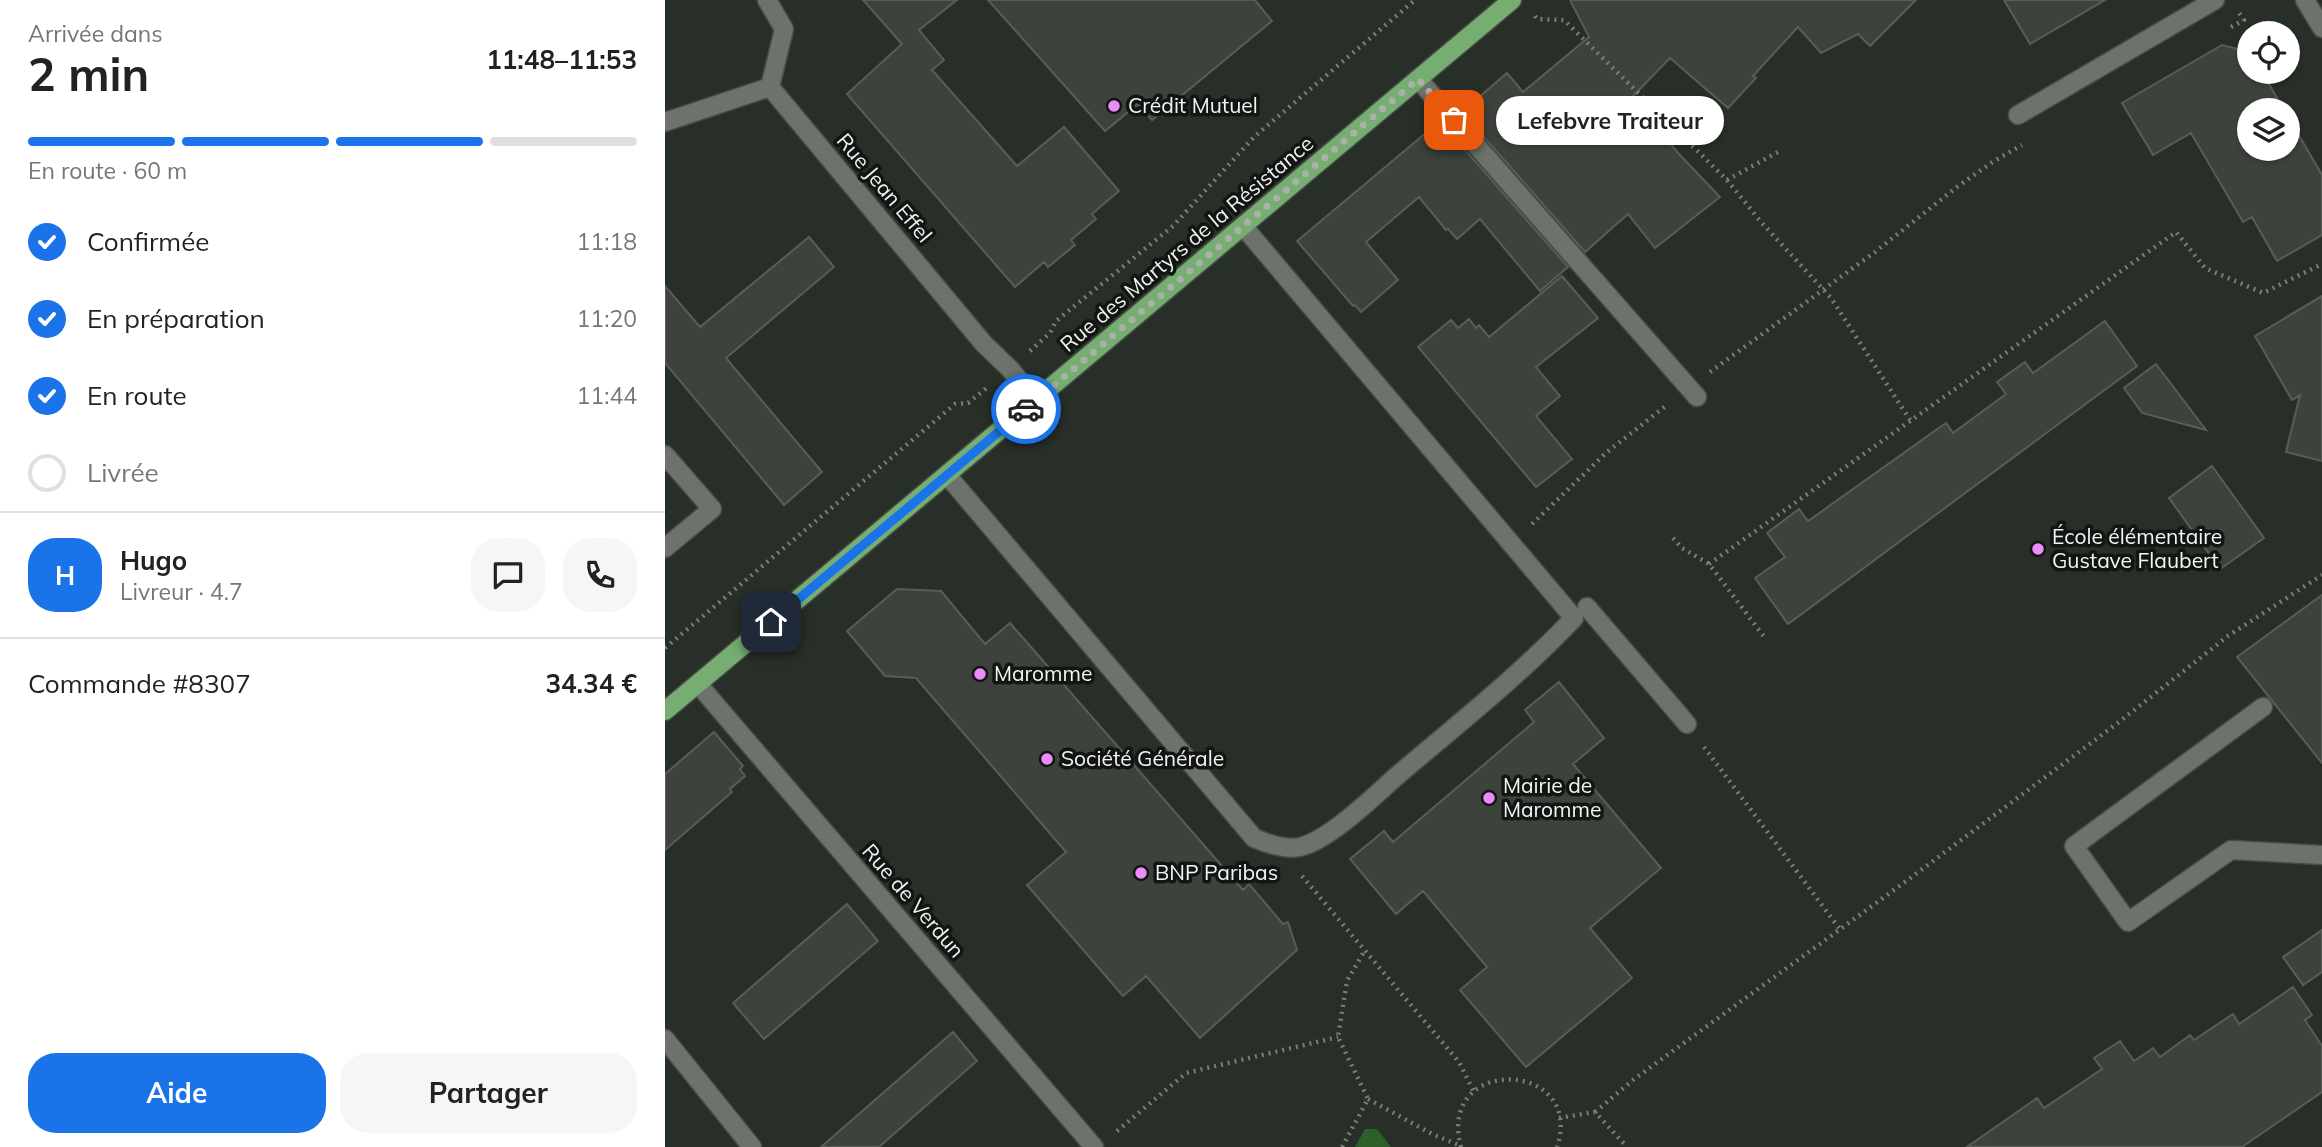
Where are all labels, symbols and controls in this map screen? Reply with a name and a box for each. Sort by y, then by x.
text: Arrivée dans [28,19,163,48]
map controls [2237,21,2300,161]
button: locate [2237,21,2300,84]
text: 11:48–11:53 [486,43,637,76]
text: 2 min [28,45,149,103]
pin [1424,90,1484,150]
place label: Crédit Mutuel [1128,92,1258,118]
callout: Lefebvre Traiteur [1496,96,1723,144]
marker: Crédit Mutuel [1106,98,1122,114]
button: layers [2237,98,2300,161]
icon: bag [1435,101,1473,139]
text: Lefebvre Traiteur [1517,106,1703,135]
street label: Rue Jean Effel [832,127,938,247]
street label: Rue des Martyrs de la Résistance [1055,130,1318,357]
text: En route · 60 m [28,156,187,185]
icon: check [28,223,66,261]
text: Confirmée [87,225,209,258]
text: 11:18 [577,227,637,256]
icon: check [28,300,66,338]
text: En préparation [87,302,265,335]
text: 11:20 [577,304,637,333]
courier [991,374,1061,444]
icon: check [28,377,66,415]
text: En route [87,379,187,412]
text: 11:44 [577,381,637,410]
icon: car [1007,390,1045,428]
text: Livrée [87,456,159,489]
place label: École élémentaire Gustave Flaubert [2052,523,2222,573]
button: chat [471,538,545,612]
button: phone [563,538,637,612]
marker: École élémentaire Gustave Flaubert [2030,541,2046,557]
text: Hugo [120,544,187,577]
text: H [55,559,75,592]
text: Livreur · 4.7 [120,577,243,606]
pin [741,592,801,652]
icon: home [752,603,790,641]
place label: Maromme [994,660,1092,686]
marker: Maromme [972,666,988,682]
text: Commande #8307 [28,667,251,700]
text: 34.34 € [545,667,637,700]
place label: Société Générale [1061,745,1224,771]
marker: Société Générale [1039,751,1055,767]
place label: Mairie de Maromme [1503,772,1601,822]
marker: Mairie de Maromme [1481,790,1497,806]
street label: Rue de Verdun [857,838,970,963]
place label: BNP Paribas [1155,859,1278,885]
marker: BNP Paribas [1133,865,1149,881]
button: Aide [28,1053,326,1133]
button: Partager [340,1053,637,1133]

